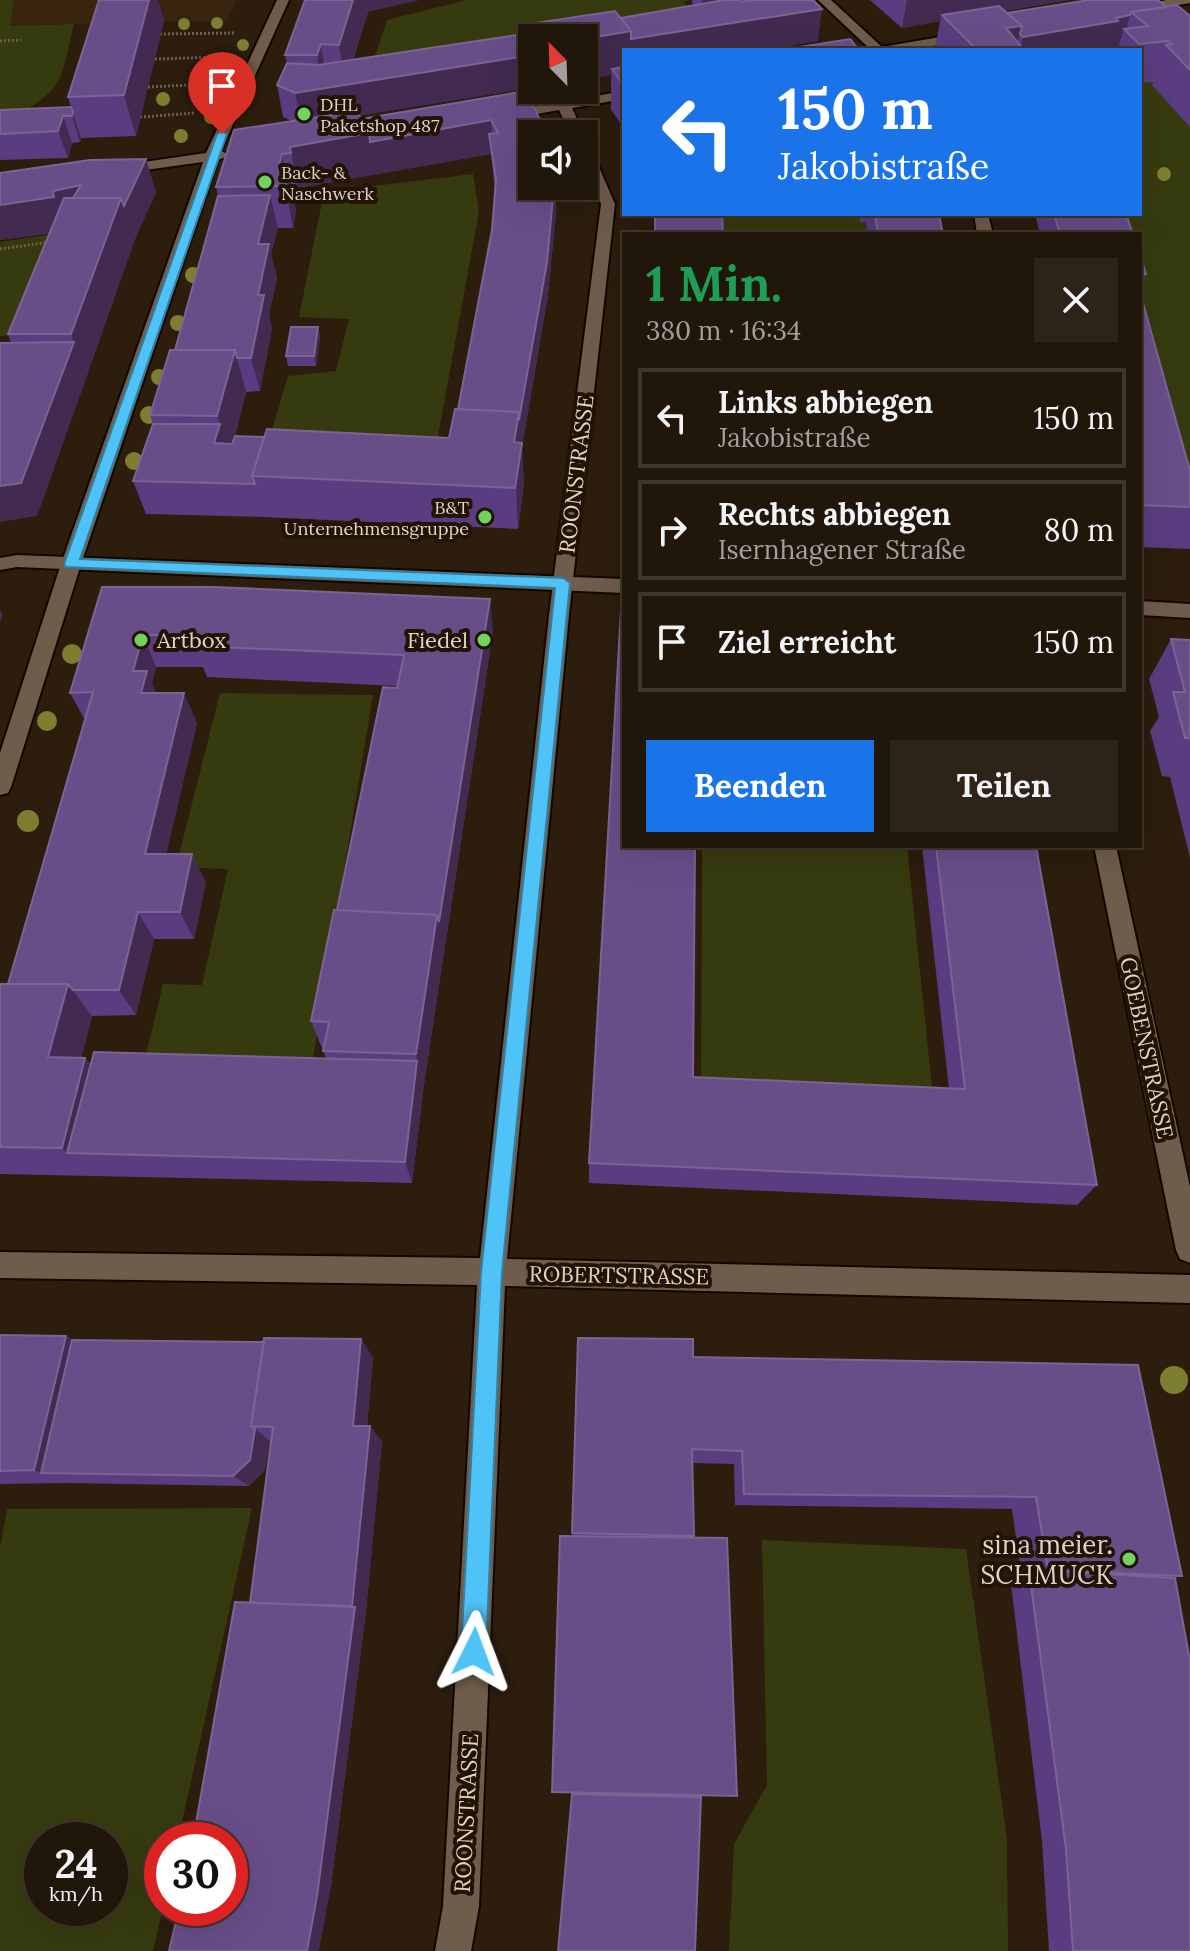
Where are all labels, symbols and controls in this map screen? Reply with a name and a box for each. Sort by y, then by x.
north arrow [518,24,598,104]
map controls [518,24,598,200]
pin [188,52,256,134]
icon: arrive [200,64,244,108]
text: 150 m [778,73,933,144]
icon: left [646,80,750,184]
place label: DHL Paketshop 487 [320,93,440,137]
marker: DHL Paketshop 487 [295,105,313,123]
button: sound [518,120,598,200]
text: Jakobistraße [778,143,989,189]
place label: Back- & Naschwerk [281,161,374,205]
marker: Back- & Naschwerk [256,173,274,191]
text: 1 Min. [646,253,782,314]
button: close [1034,258,1118,342]
text: 380 m · 16:34 [646,314,801,347]
text: Links abbiegen [718,383,933,421]
street label: ROONSTRASSE [552,393,600,555]
icon: left [650,396,694,440]
text: 150 m [1033,399,1114,437]
text: Jakobistraße [718,421,871,454]
text: Rechts abbiegen [718,495,951,533]
place label: B&T Unternehmensgruppe [284,496,469,540]
marker: B&T Unternehmensgruppe [476,508,494,526]
icon: right [650,508,694,552]
text: 80 m [1044,511,1114,549]
text: Isernhagener Straße [718,533,966,566]
icon: arrive [650,620,694,664]
text: Ziel erreicht [718,623,896,661]
text: 150 m [1033,623,1114,661]
place label: Artbox [156,626,227,654]
place label: Fiedel [407,626,468,654]
marker: Artbox [132,631,150,649]
marker: Fiedel [475,631,493,649]
button: Beenden [646,740,874,832]
button: Teilen [890,740,1118,832]
street label: GOEBENSTRASSE [1114,955,1180,1141]
street label: ROBERTSTRASSE [529,1259,709,1291]
place label: sina meier. SCHMUCK [981,1528,1113,1591]
marker: sina meier. SCHMUCK [1120,1550,1138,1568]
position arrow [432,1610,516,1694]
street label: ROONSTRASSE [448,1733,484,1893]
speed limit sign: 30 [144,1822,248,1926]
text: 24 [54,1838,98,1889]
text: km/h [49,1881,103,1906]

